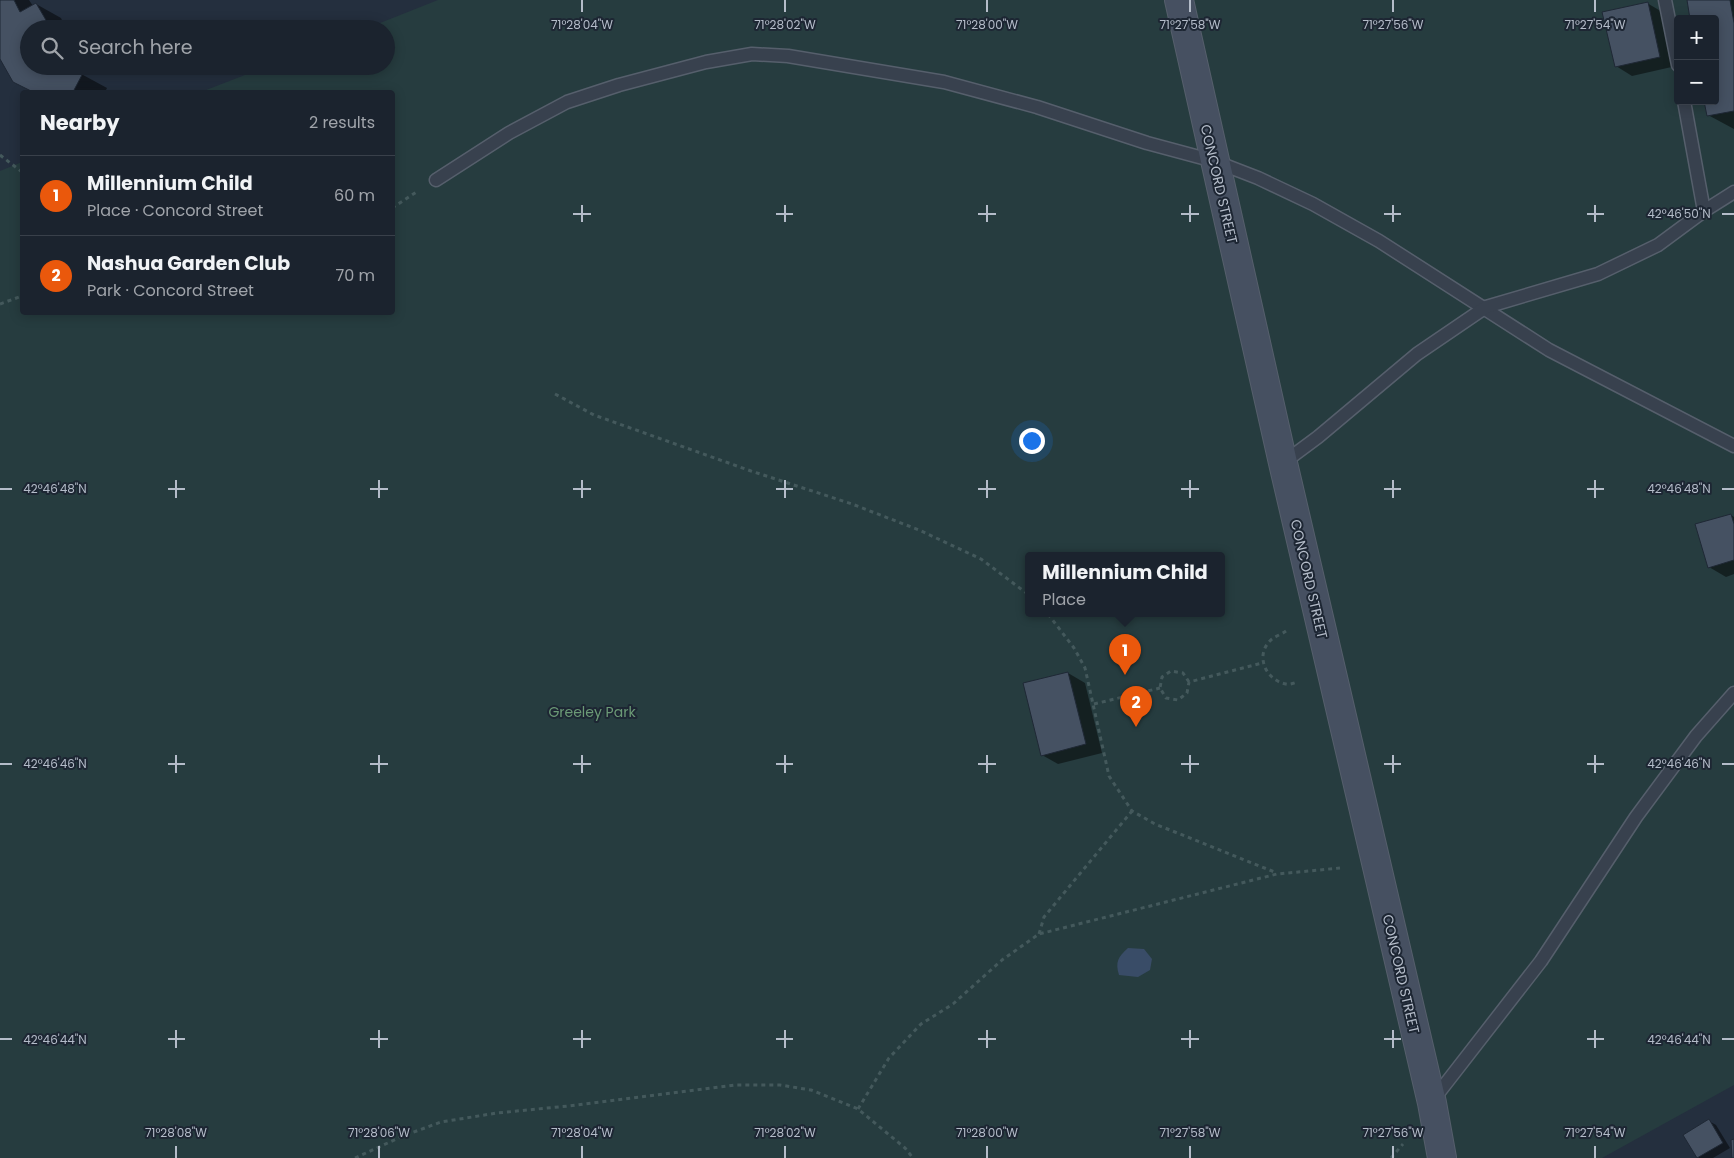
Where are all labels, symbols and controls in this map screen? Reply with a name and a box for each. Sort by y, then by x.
map controls [1674,15,1719,105]
button: + [1674,15,1719,60]
text: 71°28'04"W [551,16,613,33]
text: 71°28'02"W [754,16,816,33]
text: 71°28'00"W [956,16,1018,33]
text: 71°27'58"W [1160,16,1221,33]
text: 71°27'56"W [1362,16,1424,33]
text: 71°27'54"W [1565,16,1626,33]
search box [20,20,395,75]
icon: search [38,34,66,62]
text: Search here [78,34,192,61]
button: − [1674,60,1719,105]
text: Nearby [40,108,120,137]
text: 2 results [309,111,375,134]
street label: CONCORD STREET [1196,122,1243,246]
text: Millennium Child [87,170,253,197]
text: 1 [53,184,59,207]
text: 60 m [334,184,375,207]
text: Place · Concord Street [87,199,263,222]
text: 42°46'50"N [1647,205,1711,222]
text: Nashua Garden Club [87,250,290,277]
text: 2 [51,264,61,287]
text: 70 m [335,264,375,287]
text: Park · Concord Street [87,279,254,302]
your location [1019,428,1045,454]
text: 42°46'48"N [23,480,87,497]
text: 42°46'48"N [1647,480,1711,497]
street label: CONCORD STREET [1286,517,1333,641]
popup [1025,552,1225,617]
text: Millennium Child [1042,559,1208,586]
text: Place [1042,588,1086,611]
pin: 1 [1109,634,1141,675]
pin: 2 [1120,686,1152,727]
park label: Greeley Park [548,702,636,722]
text: 42°46'46"N [23,755,87,772]
text: 42°46'46"N [1647,755,1711,772]
street label: CONCORD STREET [1378,912,1425,1036]
text: 42°46'44"N [23,1031,87,1048]
text: 42°46'44"N [1647,1031,1711,1048]
text: 71°28'08"W [145,1124,207,1141]
text: 71°28'06"W [348,1124,410,1141]
text: 71°28'04"W [551,1124,613,1141]
text: 71°28'02"W [754,1124,816,1141]
text: 71°28'00"W [956,1124,1018,1141]
text: 71°27'58"W [1160,1124,1221,1141]
text: 71°27'56"W [1362,1124,1424,1141]
text: 71°27'54"W [1565,1124,1626,1141]

